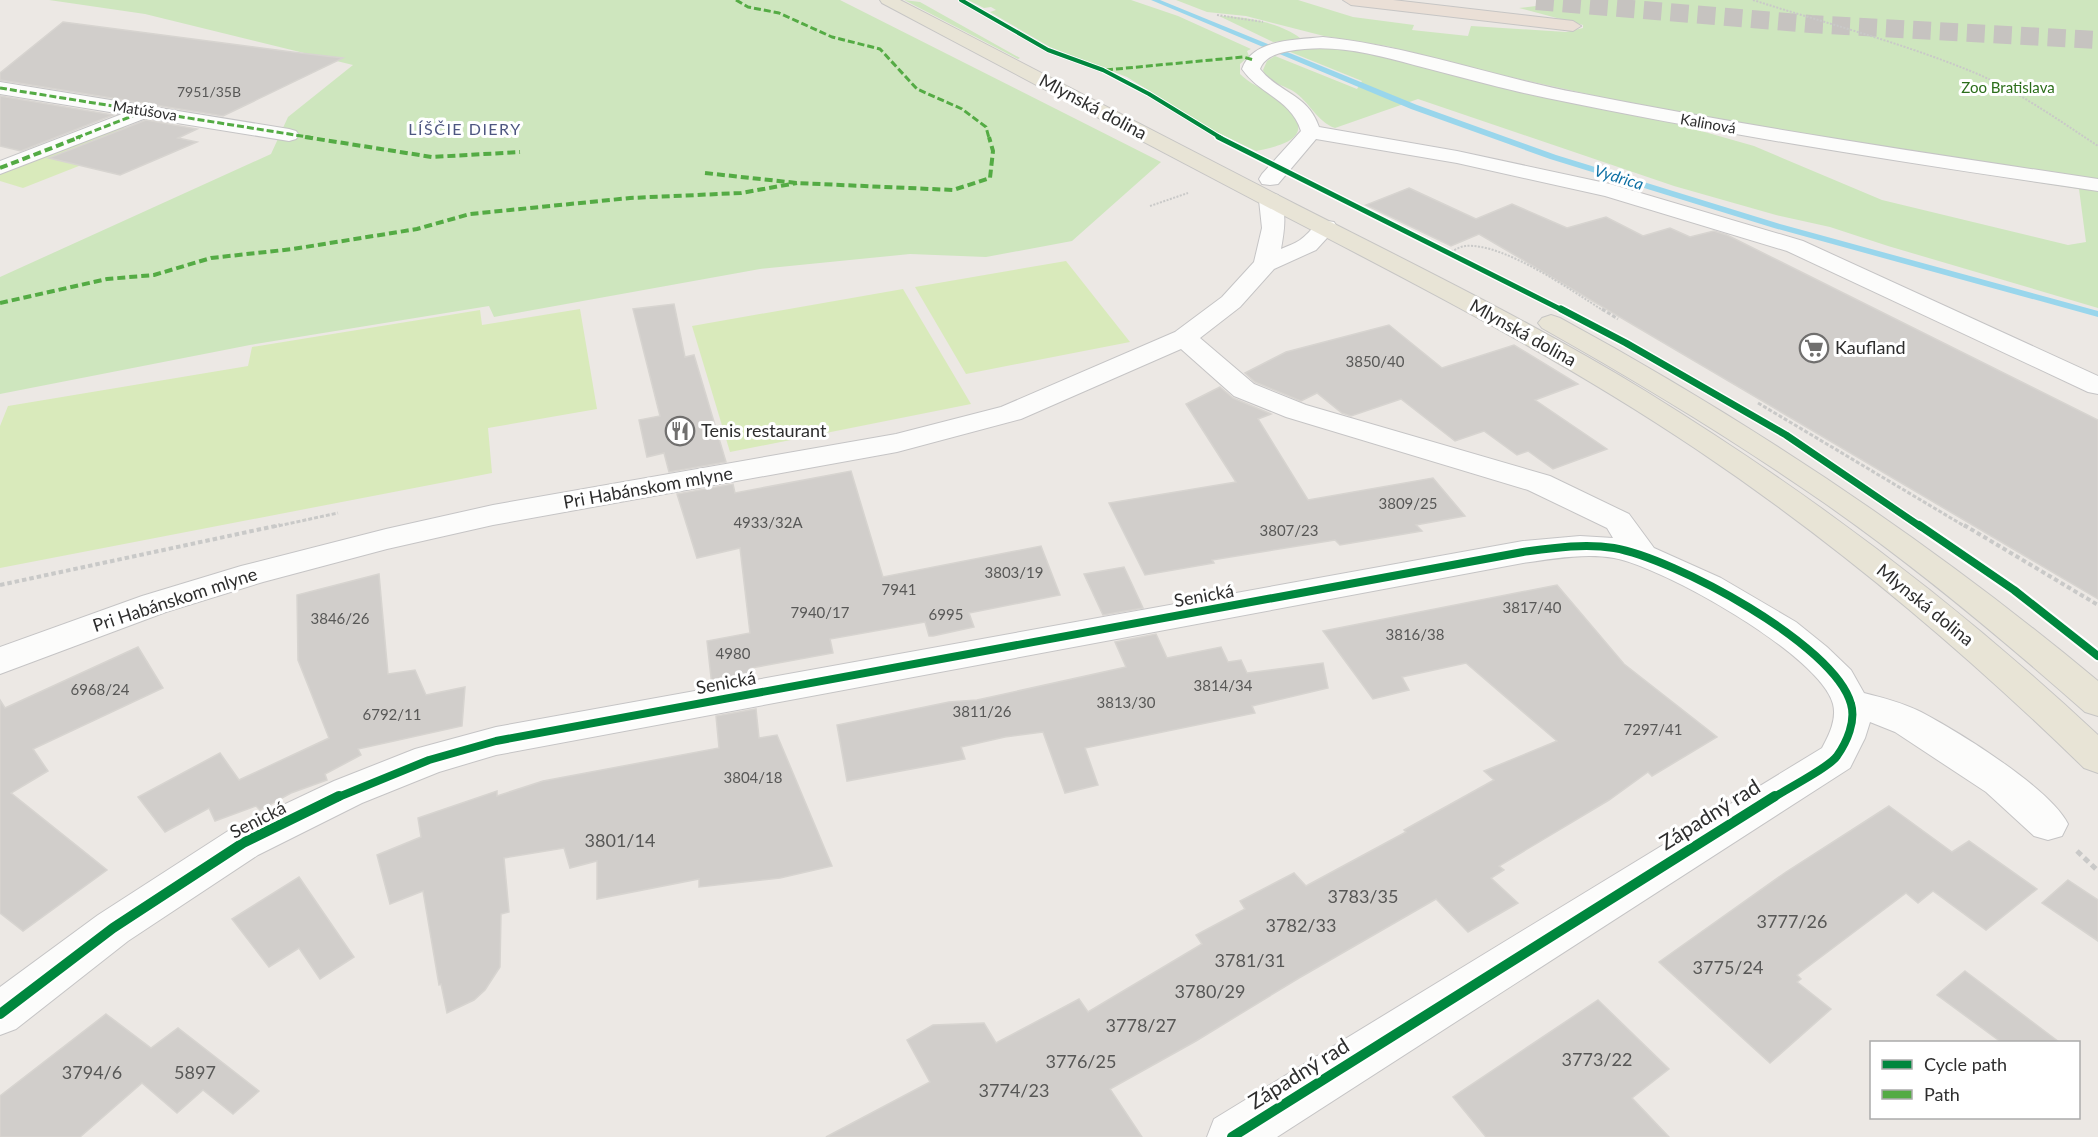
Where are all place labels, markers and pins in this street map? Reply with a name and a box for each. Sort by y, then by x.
supermarket icon: Kaufland [1798,332,1830,364]
place label: Kaufland [1835,336,1906,358]
restaurant icon: Tenis restaurant [664,415,696,447]
place label: Tenis restaurant [701,419,827,441]

